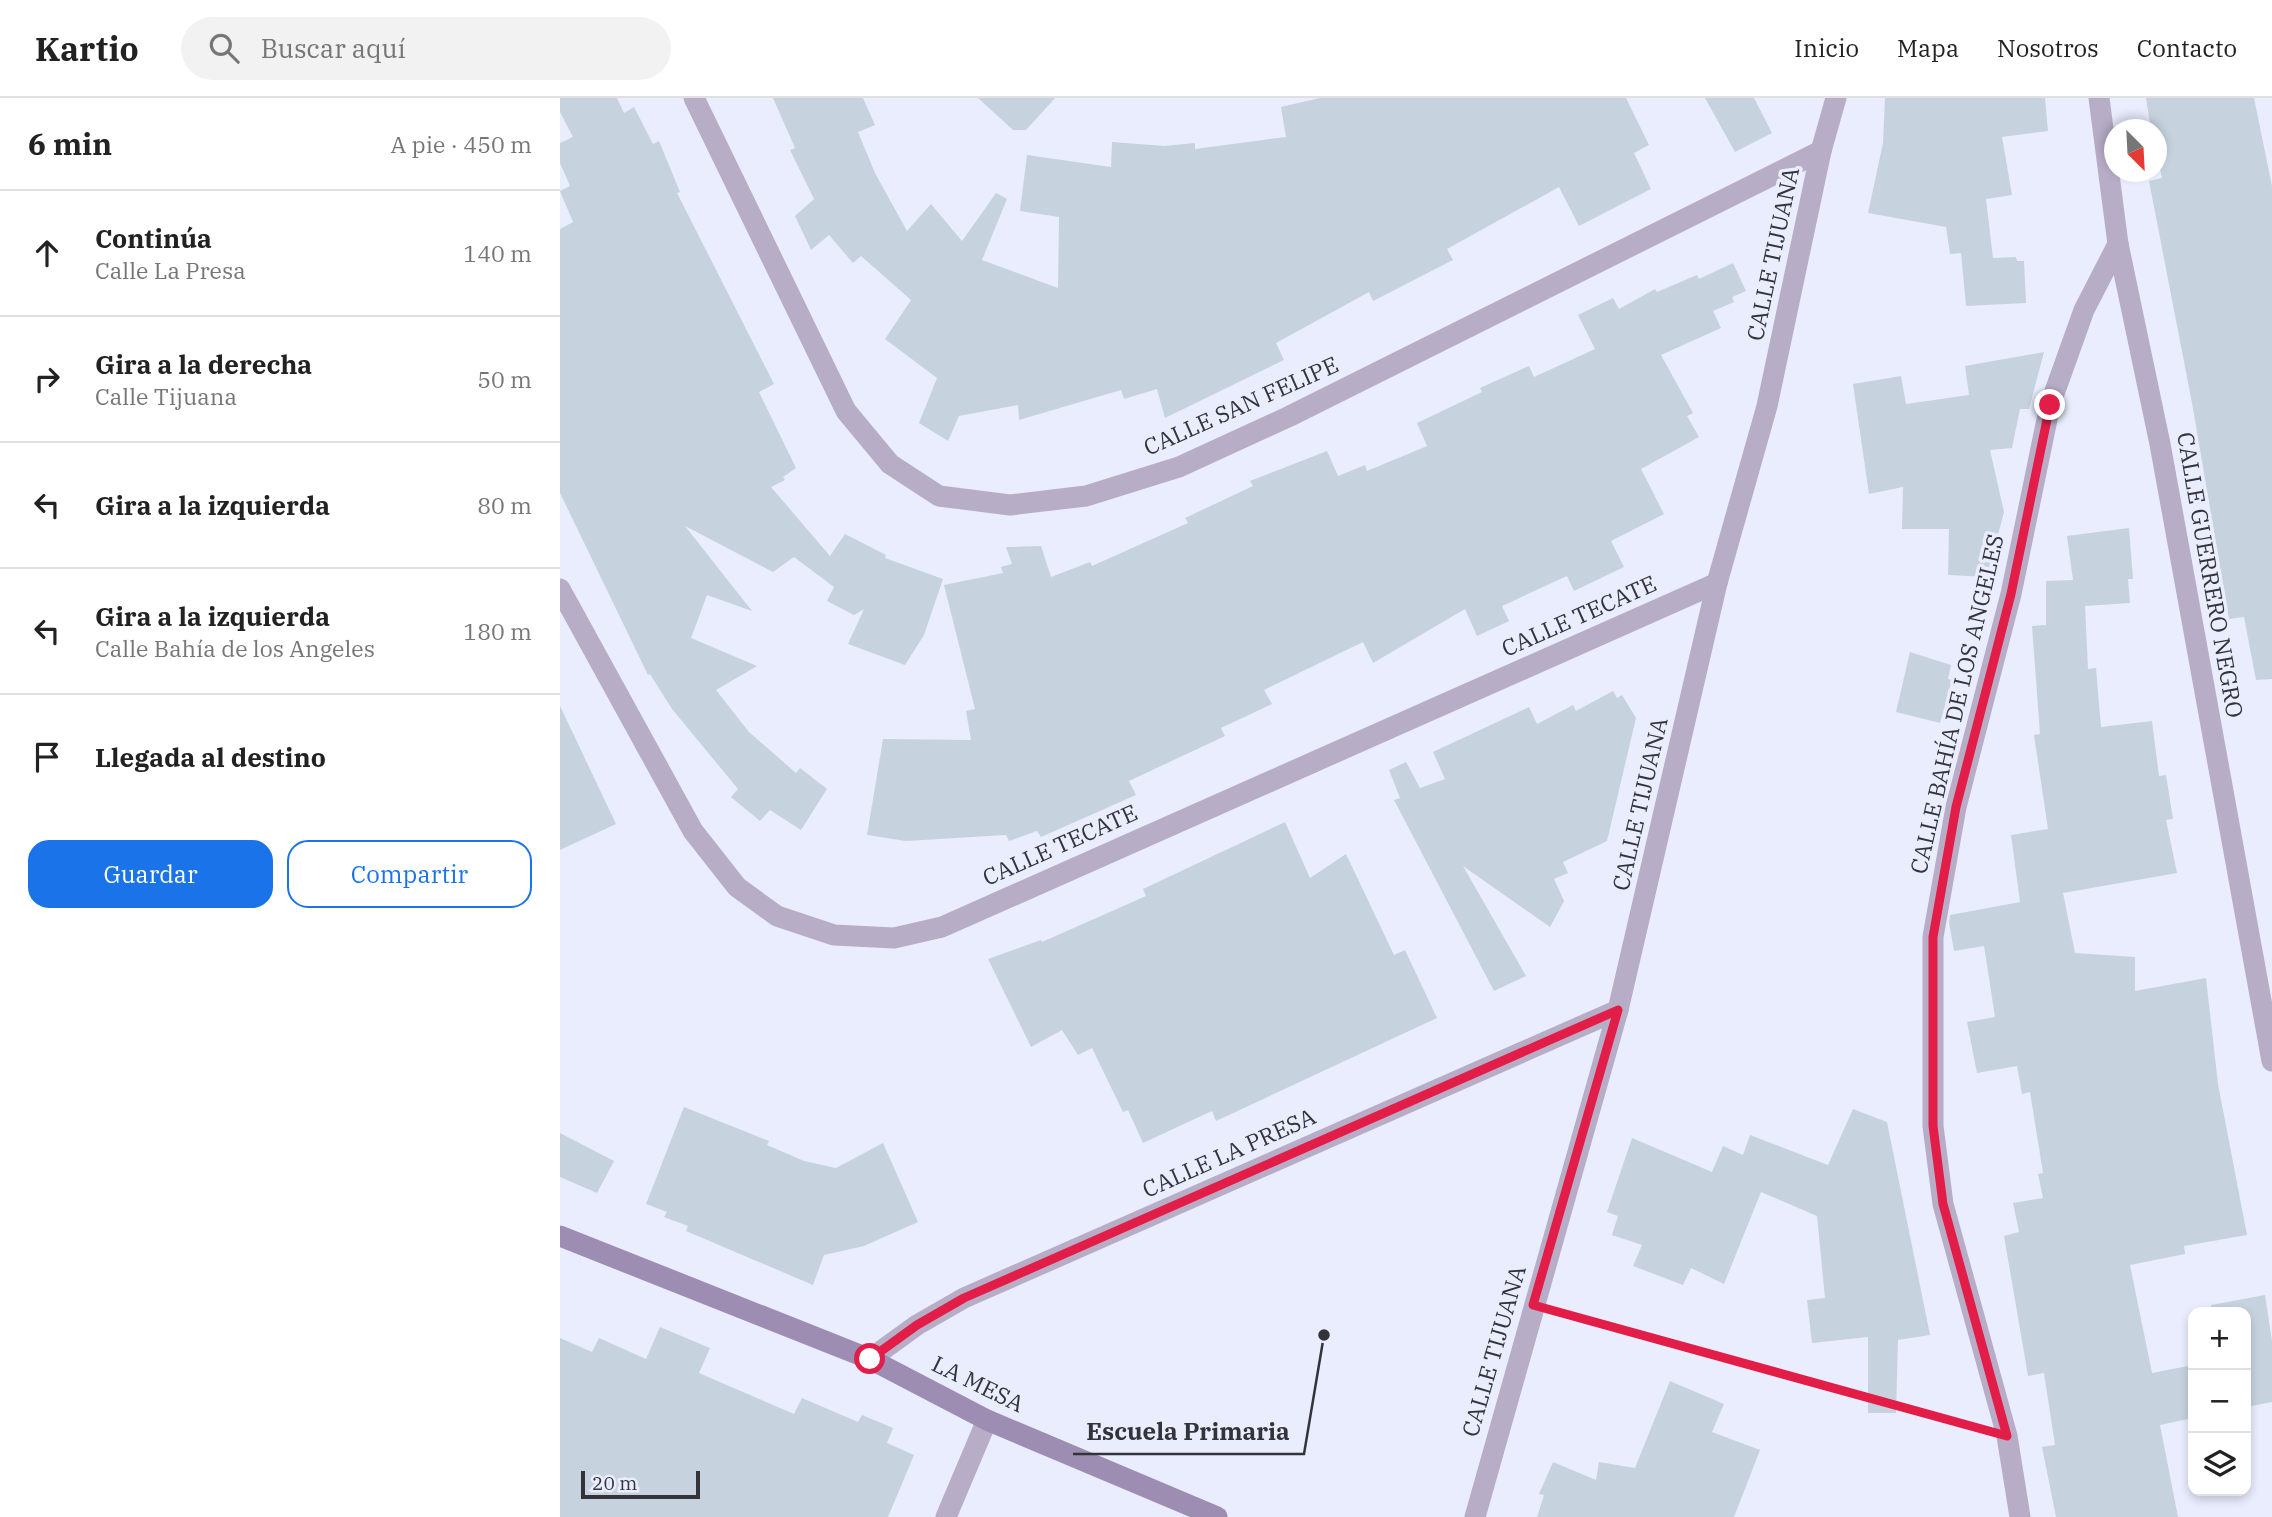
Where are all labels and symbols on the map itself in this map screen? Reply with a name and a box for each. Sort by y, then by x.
north arrow [2104,119,2167,182]
street label: CALLE TIJUANA [1739,164,1805,343]
street label: CALLE SAN FELIPE [1139,349,1343,461]
route end [2034,389,2065,420]
street label: CALLE GUERRERO NEGRO [2171,430,2251,720]
street label: CALLE BAHÍA DE LOS ANGELES [1902,531,2010,876]
street label: CALLE TECATE [1497,568,1661,663]
street label: CALLE TIJUANA [1605,714,1674,893]
street label: CALLE TECATE [978,797,1142,892]
street label: CALLE LA PRESA [1137,1100,1320,1204]
street label: CALLE TIJUANA [1454,1261,1532,1440]
route start [854,1343,885,1374]
street label: LA MESA [927,1348,1030,1418]
callout: Escuela Primaria [1073,1409,1304,1454]
text: Escuela Primaria [1086,1415,1290,1447]
scale bar [581,1468,700,1500]

